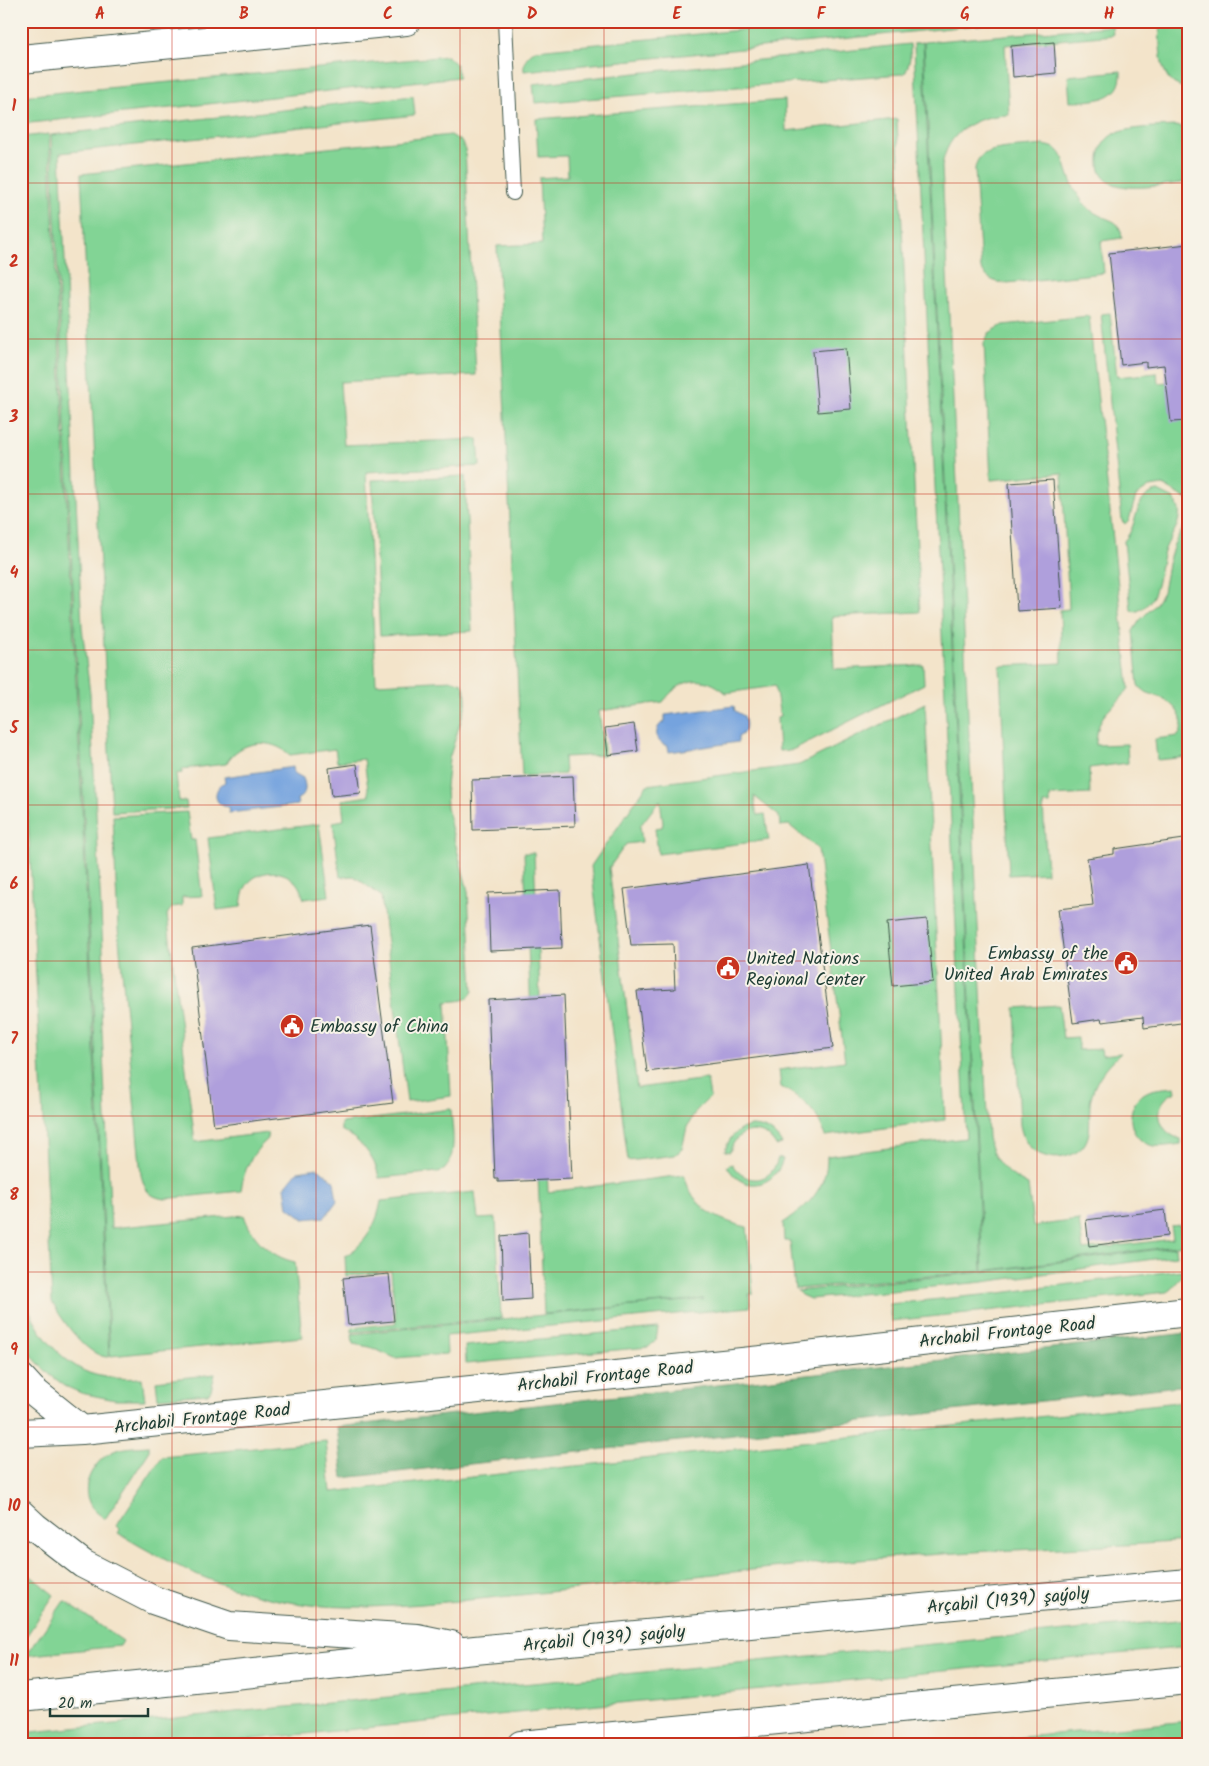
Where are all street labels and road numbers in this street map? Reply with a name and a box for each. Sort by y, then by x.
street label: Archabil Frontage Road [918,1310,1098,1357]
street label: Archabil Frontage Road [516,1354,696,1401]
street label: Archabil Frontage Road [113,1396,293,1443]
street label: Arçabil (1939) şaýoly [926,1580,1091,1623]
street label: Arçabil (1939) şaýoly [522,1618,687,1661]

